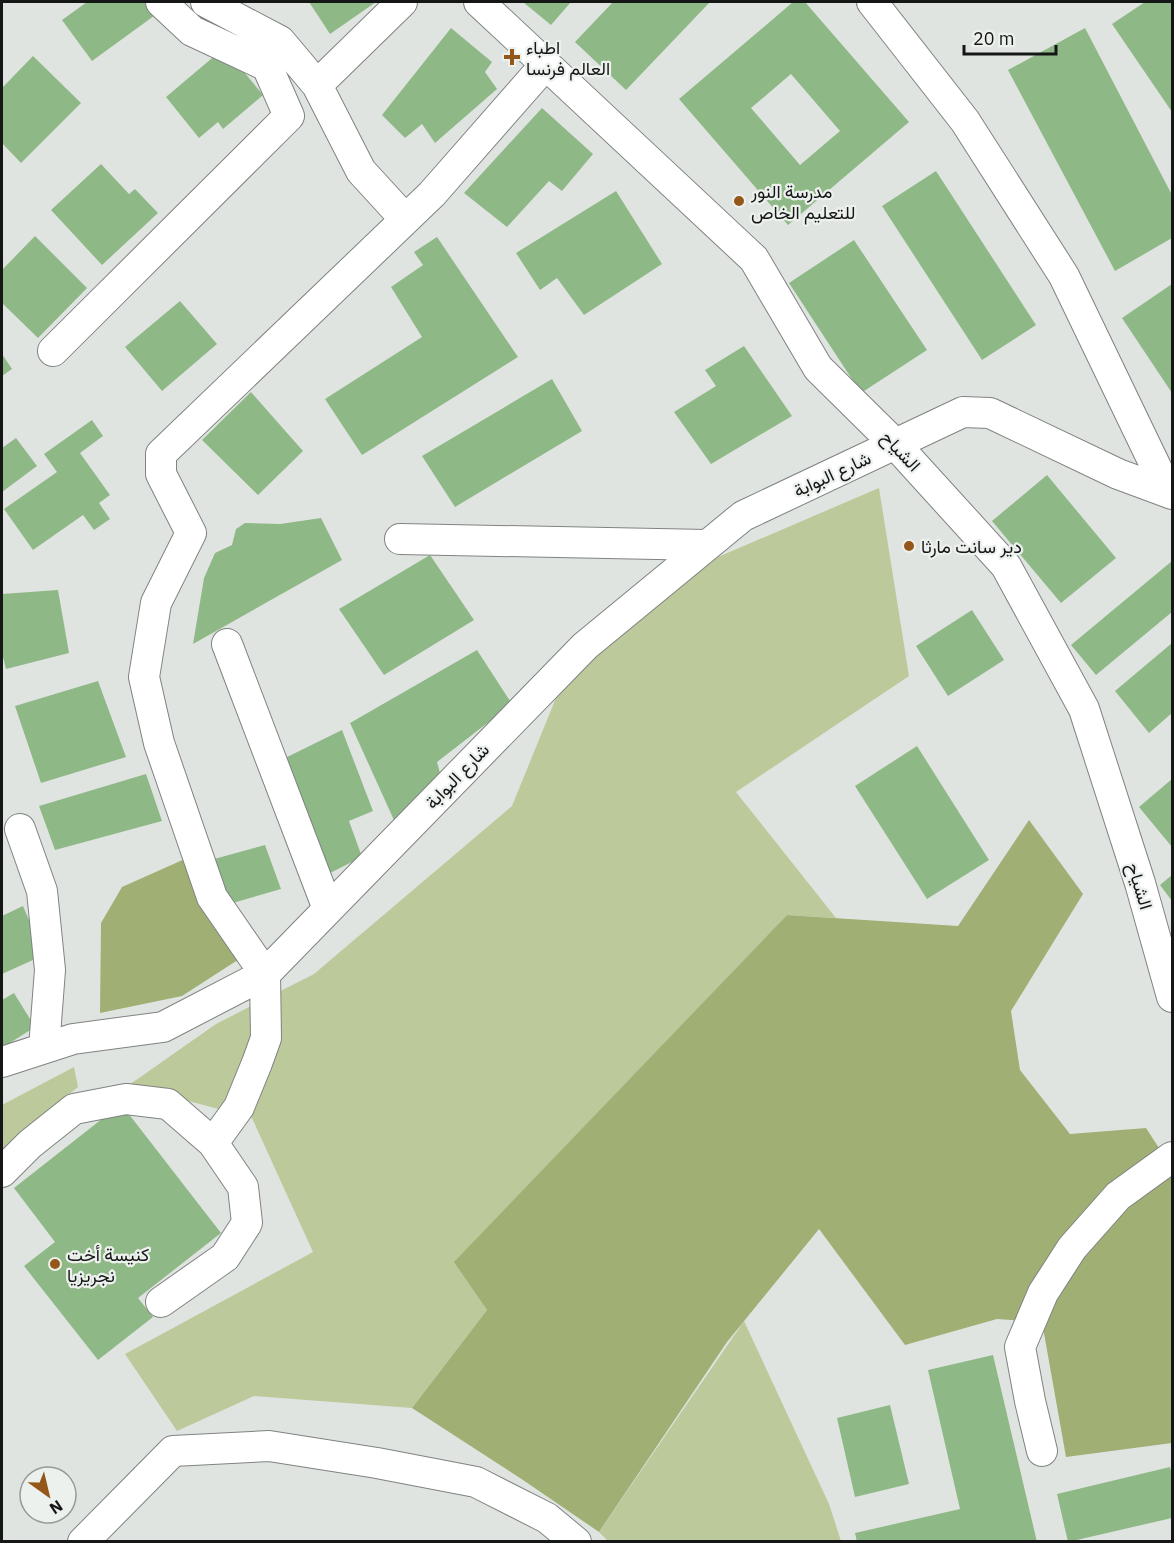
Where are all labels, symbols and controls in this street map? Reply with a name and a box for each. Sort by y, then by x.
scale bar [964,18,1056,56]
text: 20 m [973,27,1015,50]
place label: اطباء العالم فرنسا [526,36,610,81]
marker: اطباء العالم فرنسا [503,48,521,66]
place label: مدرسة النور للتعليم الخاص [750,180,855,225]
marker: مدرسة النور للتعليم الخاص [732,194,746,208]
street label: الشياح [876,426,926,477]
street label: شارع البوابة [790,446,875,503]
place label: دير سانت مارثا [921,535,1022,558]
marker: دير سانت مارثا [902,539,916,553]
street label: شارع البوابة [420,738,495,814]
street label: الشياح [1121,860,1158,913]
place label: كنيسة أخت نجريزيا [67,1243,149,1287]
marker: كنيسة أخت نجريزيا [48,1257,62,1271]
north arrow [18,1465,78,1525]
text: N [46,1496,67,1519]

